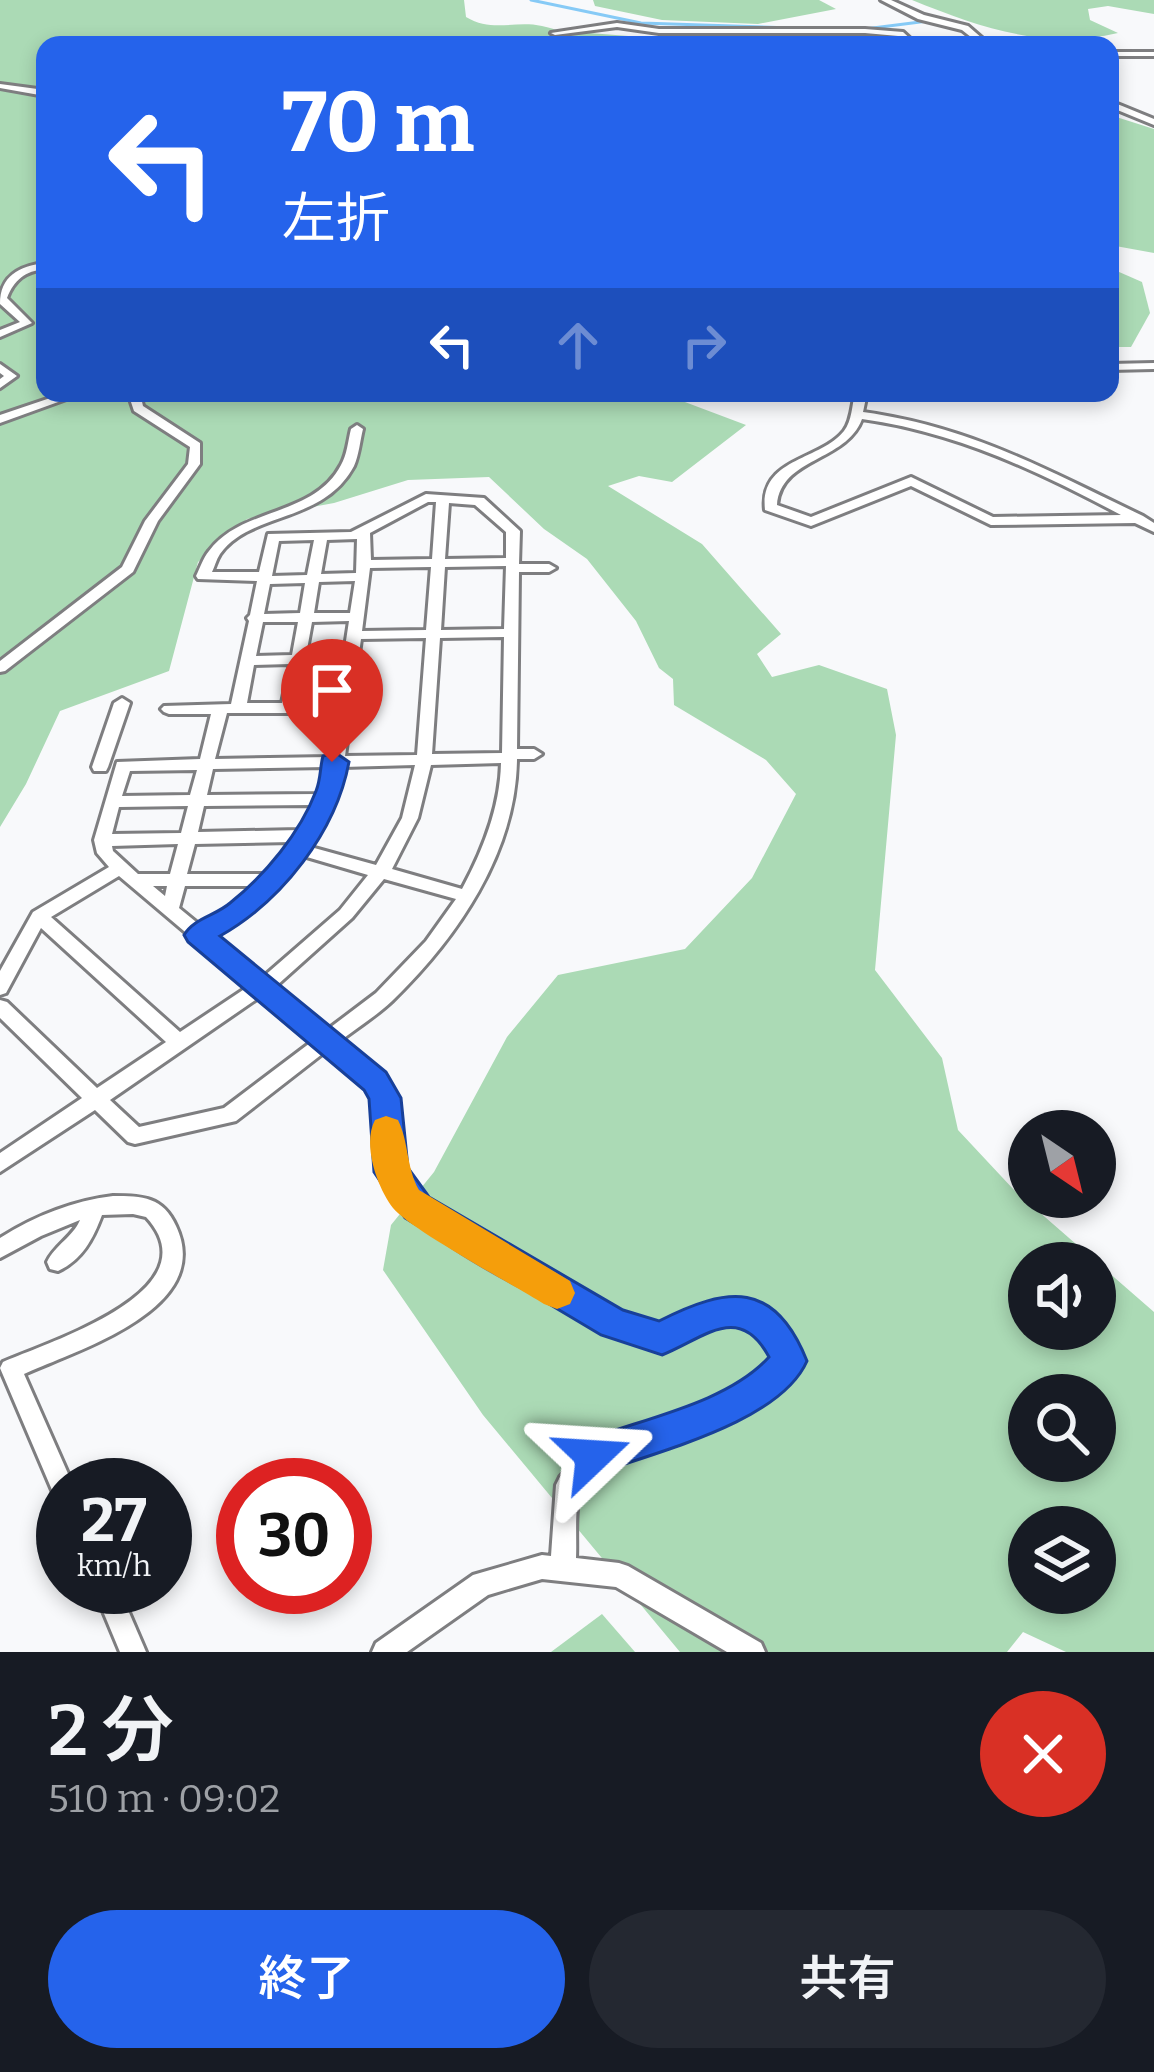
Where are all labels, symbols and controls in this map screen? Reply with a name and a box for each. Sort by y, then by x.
text: 70 m [282,72,474,173]
icon: left [84,84,240,240]
text: 左折 [282,187,390,251]
icon: left [419,312,485,378]
icon: ahead [545,312,611,378]
icon: right [671,312,737,378]
pin [281,639,383,762]
icon: arrive [299,657,365,723]
north arrow [1008,1110,1116,1218]
map controls [1008,1110,1116,1614]
button: sound [1008,1242,1116,1350]
button: search [1008,1374,1116,1482]
position arrow [530,1393,656,1519]
speed limit sign: 30 [216,1458,372,1614]
text: 27 [81,1485,147,1557]
button: layers [1008,1506,1116,1614]
text: km/h [77,1548,151,1584]
text: 2 分 [48,1688,174,1774]
button: close [980,1691,1106,1817]
text: 510 m · 09:02 [48,1776,280,1822]
button: 終了 [48,1910,565,2048]
button: 共有 [589,1910,1106,2048]

